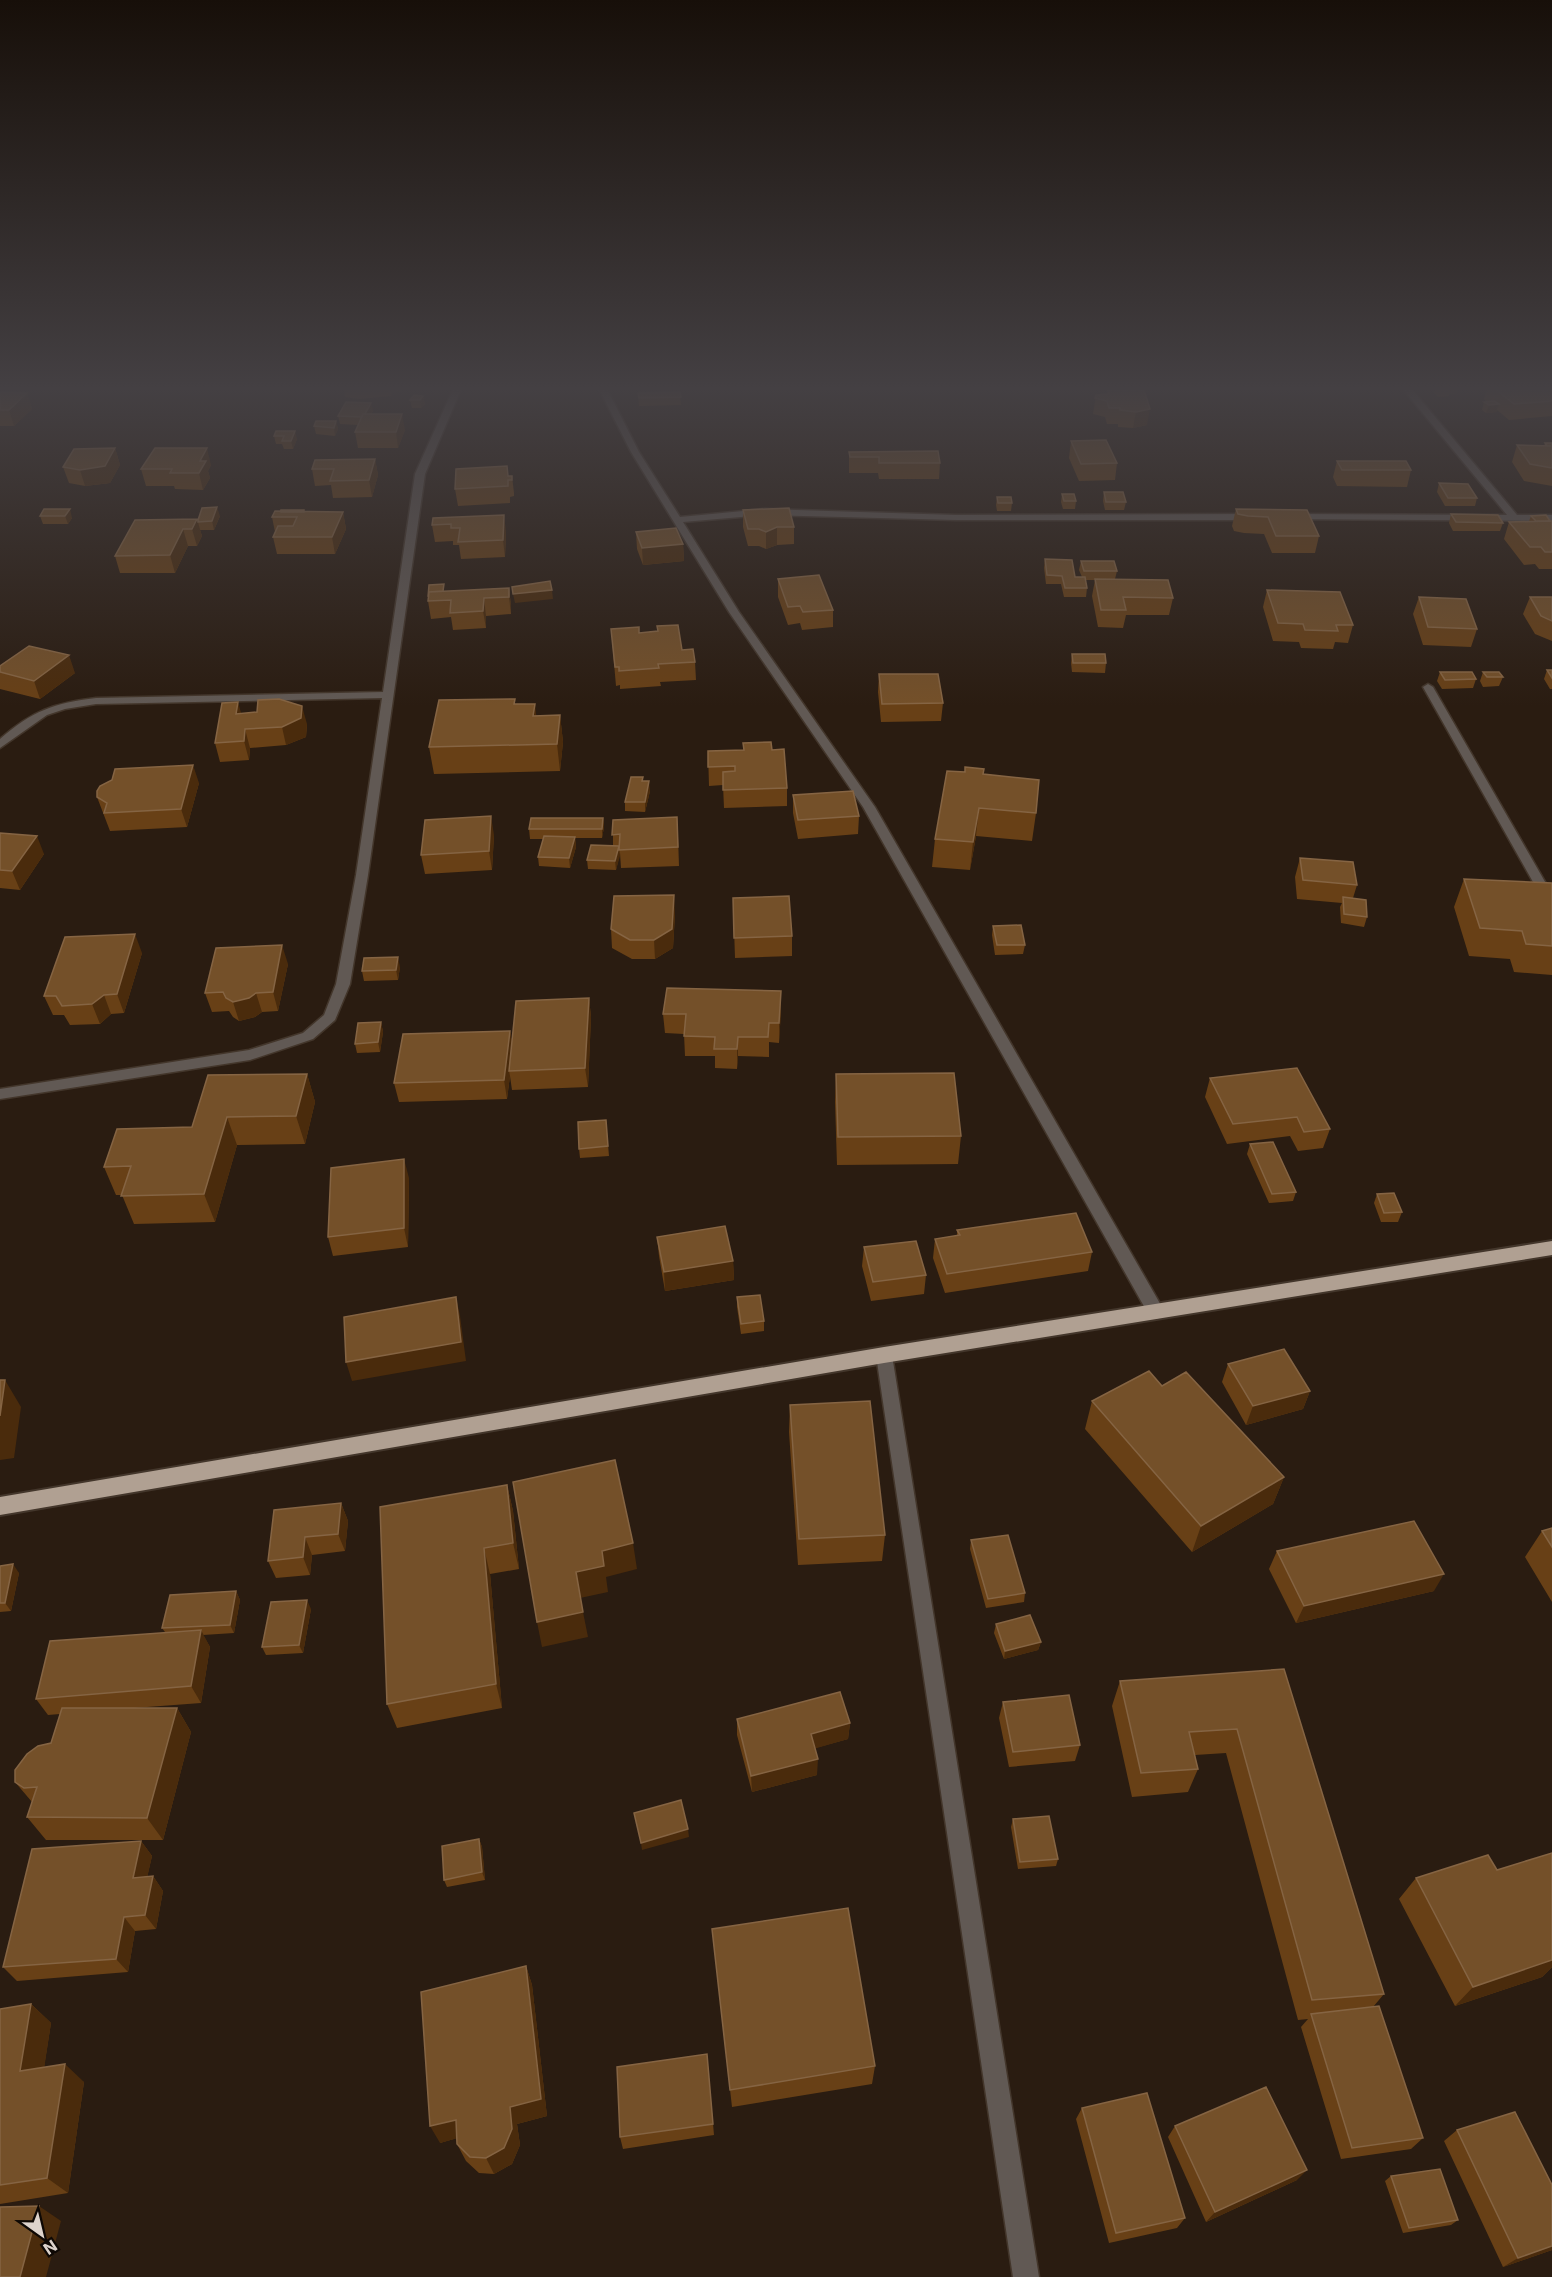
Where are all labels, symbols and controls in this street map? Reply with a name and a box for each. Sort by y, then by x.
north arrow [12,2205,72,2265]
text: N [40,2236,61,2259]

